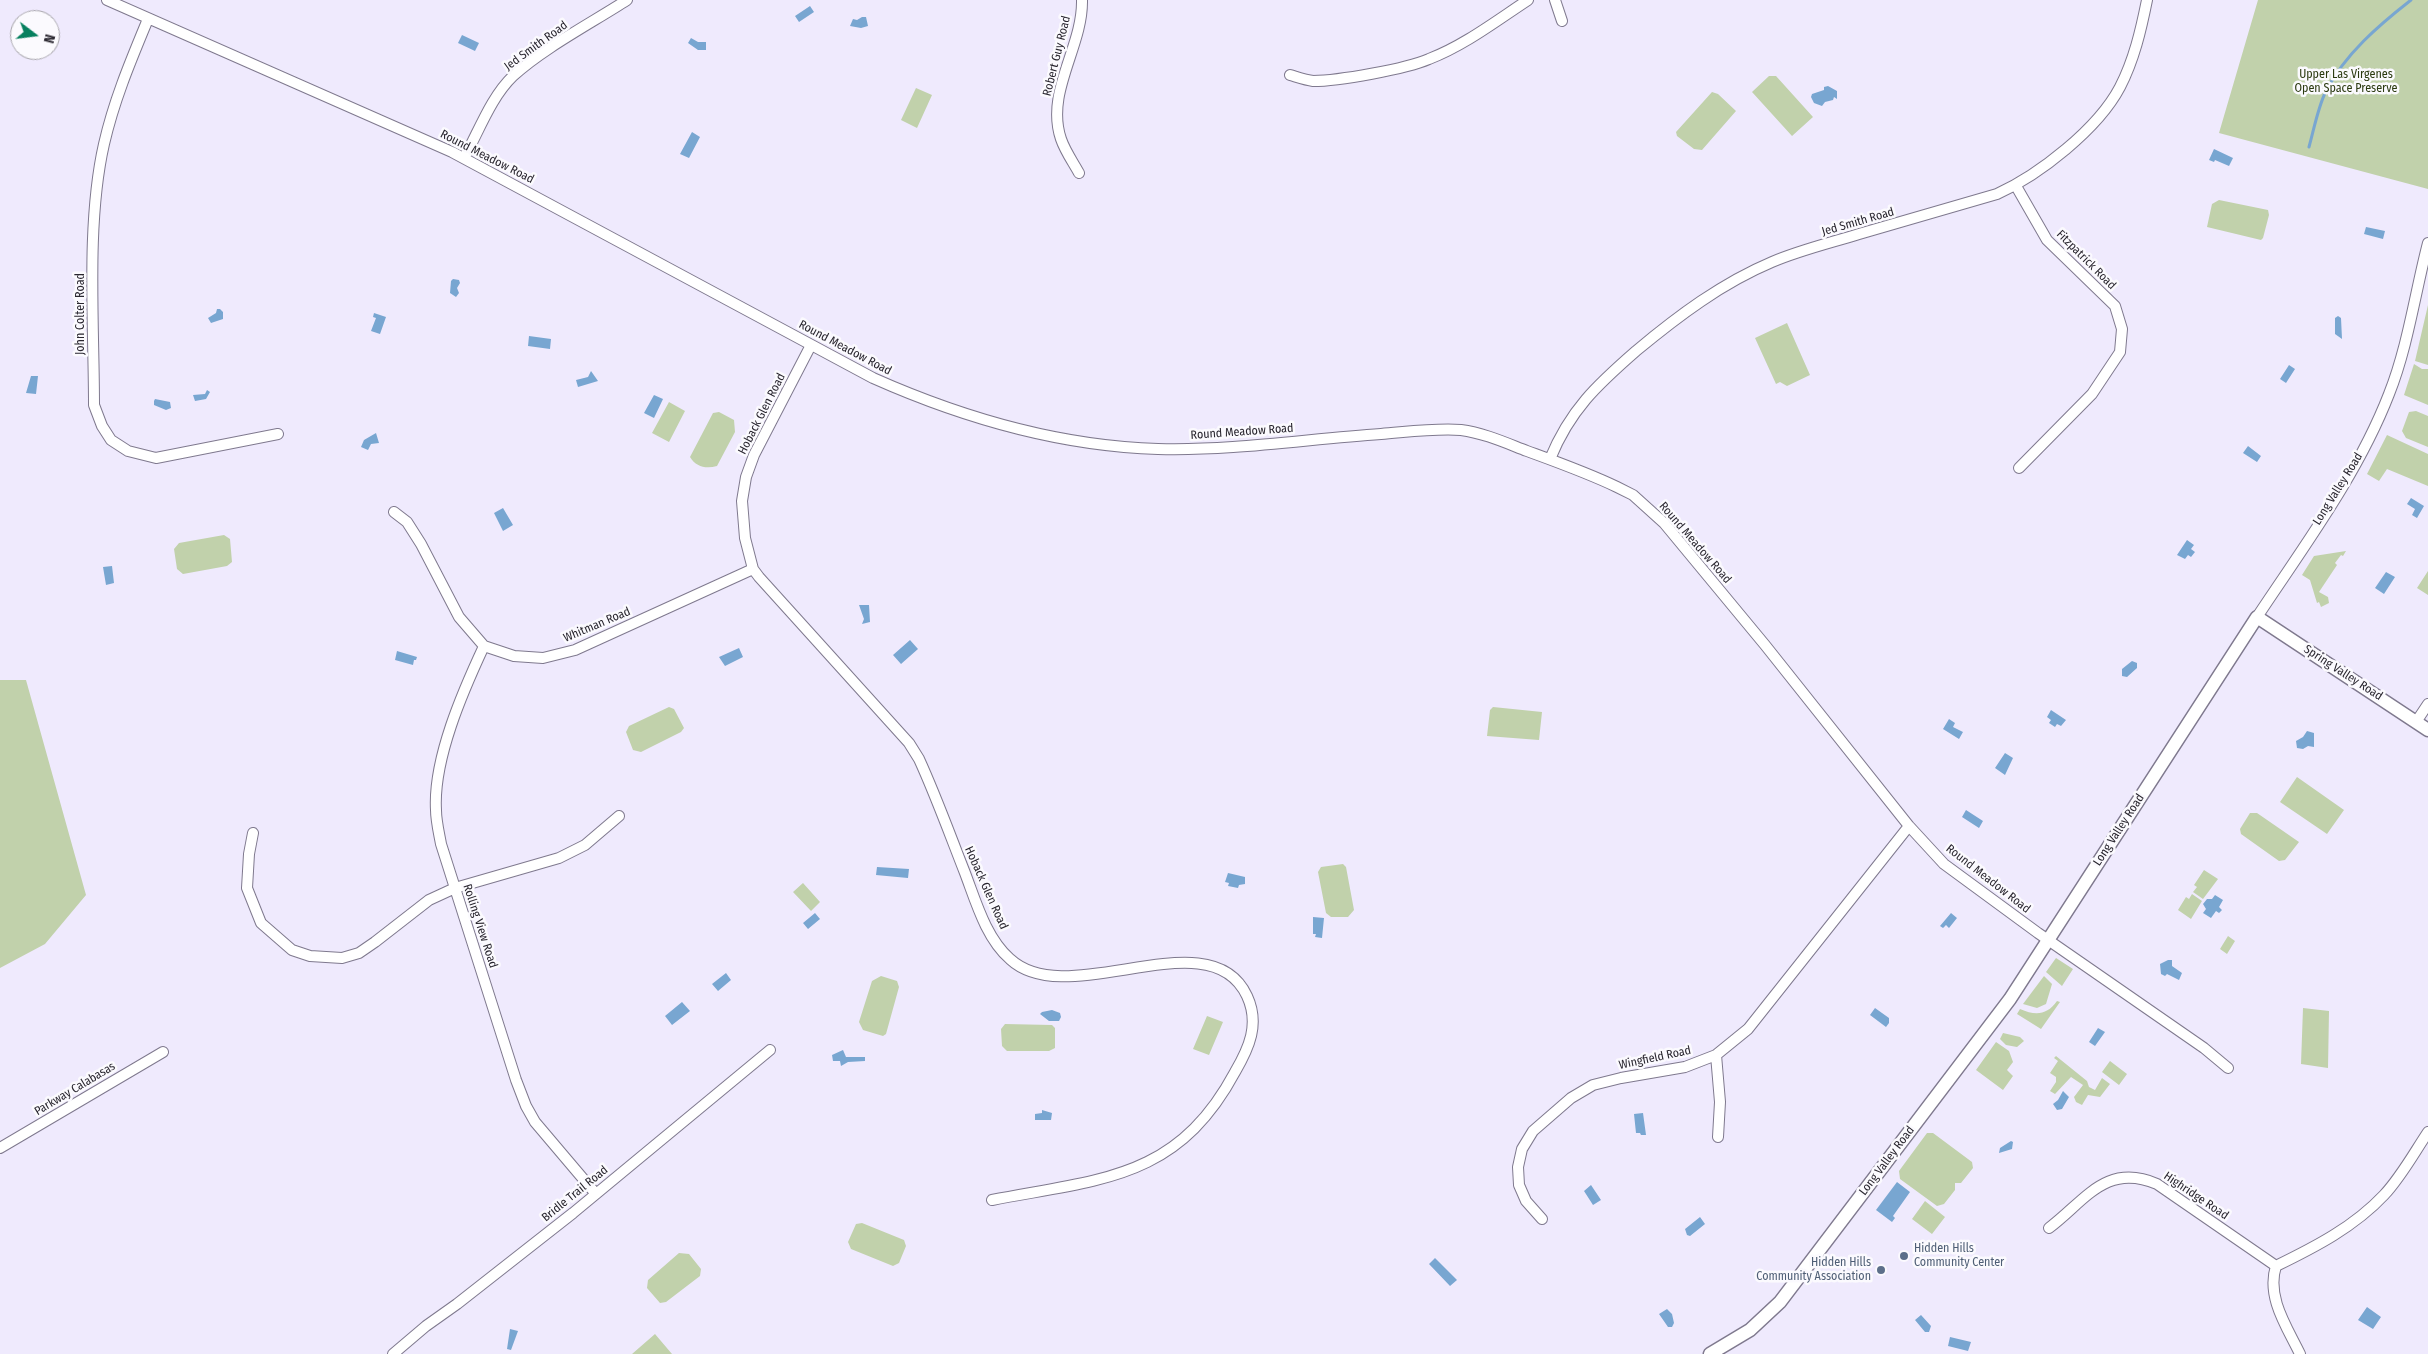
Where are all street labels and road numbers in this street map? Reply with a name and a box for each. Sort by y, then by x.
street label: Robert Guy Road [1040,14,1074,98]
street label: Jed Smith Road [502,18,570,74]
street label: Round Meadow Road [438,127,536,187]
street label: Jed Smith Road [1820,205,1896,239]
street label: Fitzpatrick Road [2053,227,2119,293]
street label: John Colter Road [74,273,88,355]
street label: Round Meadow Road [796,317,894,379]
street label: Hoback Glen Road [735,371,789,457]
street label: Round Meadow Road [1190,421,1294,443]
street label: Long Valley Road [2310,450,2366,528]
street label: Round Meadow Road [1656,499,1734,587]
street label: Whitman Road [561,604,633,646]
street label: Spring Valley Road [2301,642,2385,704]
street label: Long Valley Road [2090,791,2148,869]
street label: Round Meadow Road [1943,842,2033,916]
street label: Hoback Glen Road [961,844,1011,932]
street label: Rolling View Road [460,882,500,970]
street label: Wingfield Road [1618,1043,1692,1073]
street label: Parkway Calabasas [32,1059,118,1119]
street label: Long Valley Road [1856,1124,1918,1198]
street label: Bridle Trail Road [539,1163,611,1225]
street label: Highridge Road [2161,1169,2231,1223]

